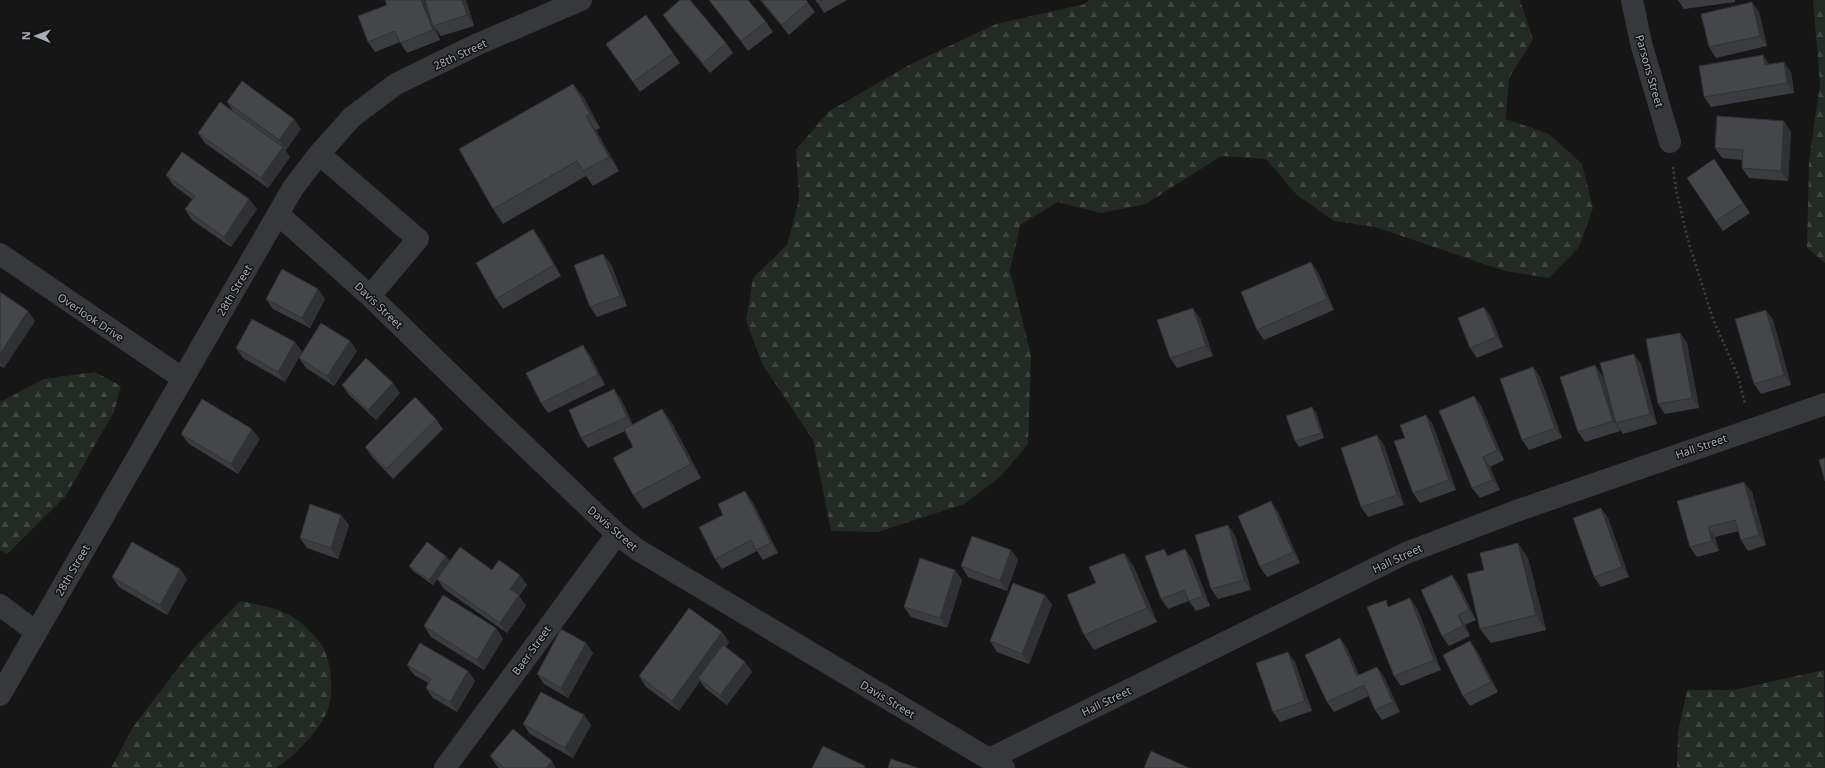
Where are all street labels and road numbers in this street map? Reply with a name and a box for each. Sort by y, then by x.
street label: Parsons Street [1632,33,1668,109]
street label: 28th Street [431,35,489,73]
street label: 28th Street [213,262,255,318]
street label: Davis Street [352,278,406,332]
street label: Overlook Drive [55,289,127,345]
street label: Hall Street [1673,430,1729,462]
street label: Davis Street [585,502,641,554]
street label: Hall Street [1370,540,1424,576]
street label: 28th Street [51,542,93,598]
street label: Baer Street [508,622,554,678]
street label: Davis Street [858,677,918,721]
street label: Hall Street [1079,683,1133,719]

